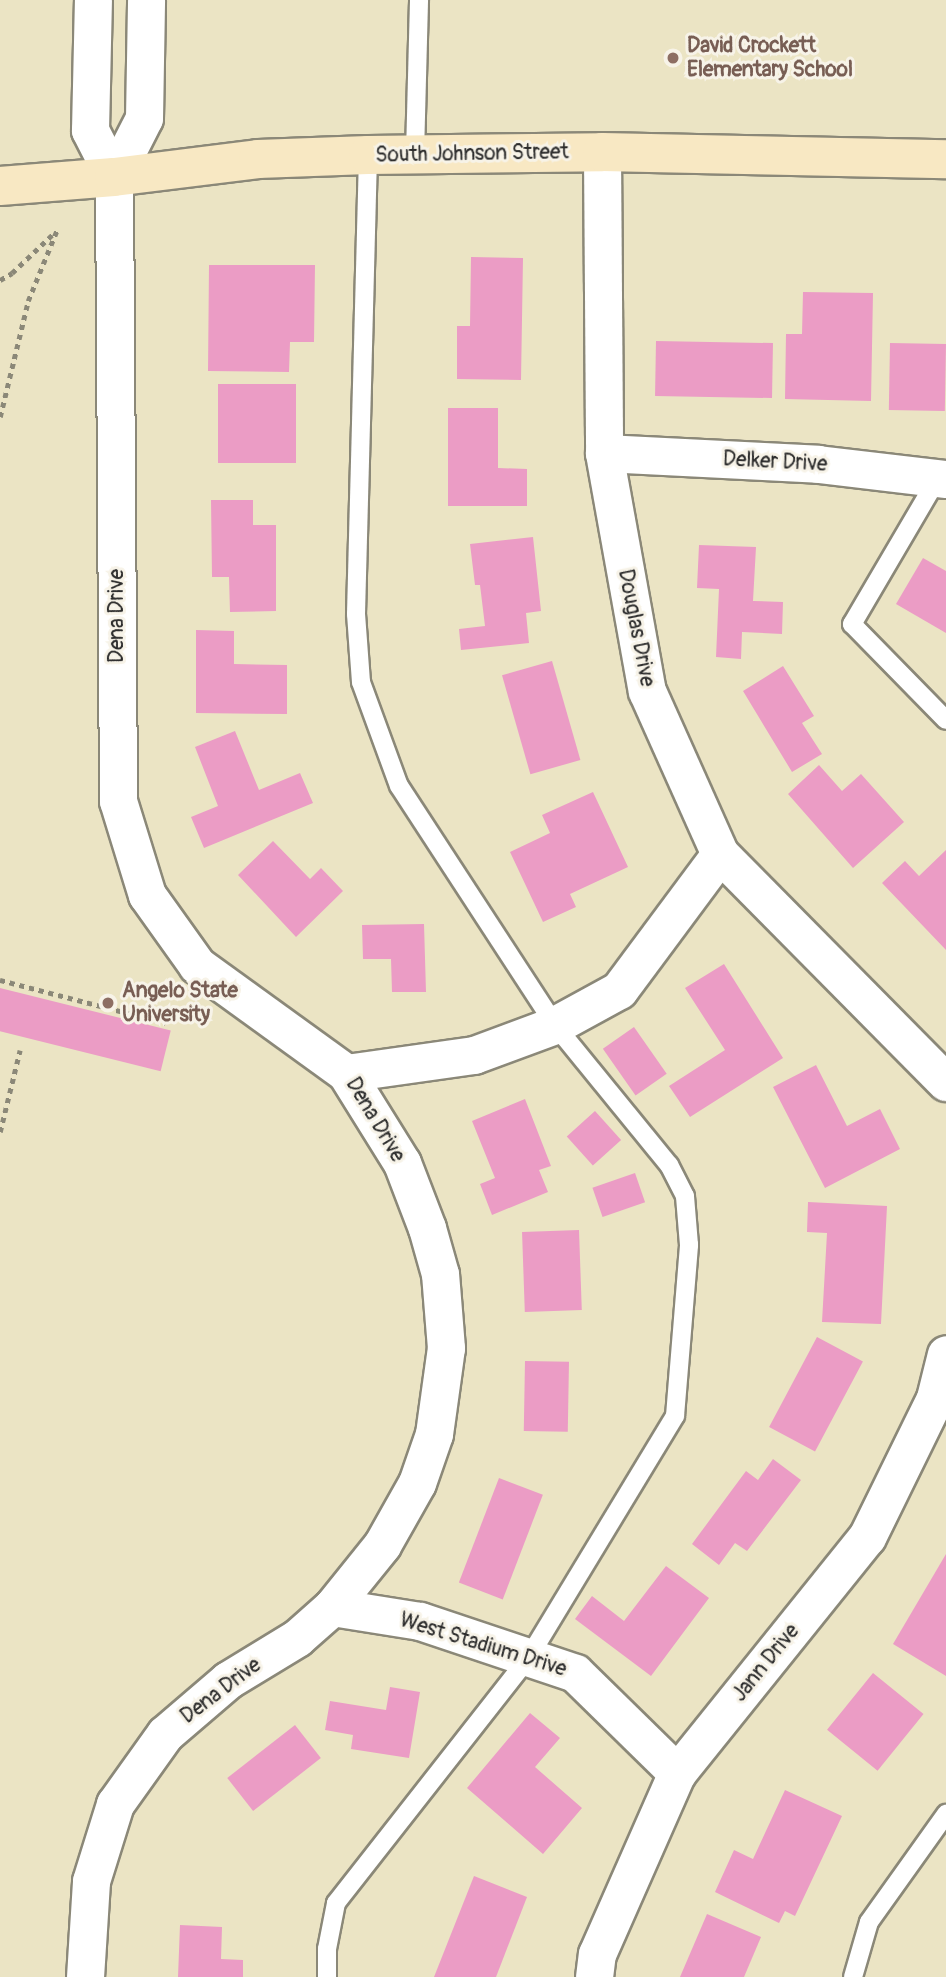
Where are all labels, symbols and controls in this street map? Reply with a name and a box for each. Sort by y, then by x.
place label: David Crockett Elementary School [687,33,853,83]
marker: David Crockett Elementary School [665,50,681,66]
street label: South Johnson Street [375,140,569,168]
street label: Delker Drive [722,447,828,477]
street label: Douglas Drive [612,567,660,689]
street label: Dena Drive [104,569,130,663]
place label: Angelo State University [122,978,238,1028]
marker: Angelo State University [100,995,116,1011]
street label: Dena Drive [340,1073,410,1167]
street label: West Stadium Drive [397,1608,569,1682]
street label: Jann Drive [727,1619,805,1707]
street label: Dena Drive [176,1653,266,1729]

